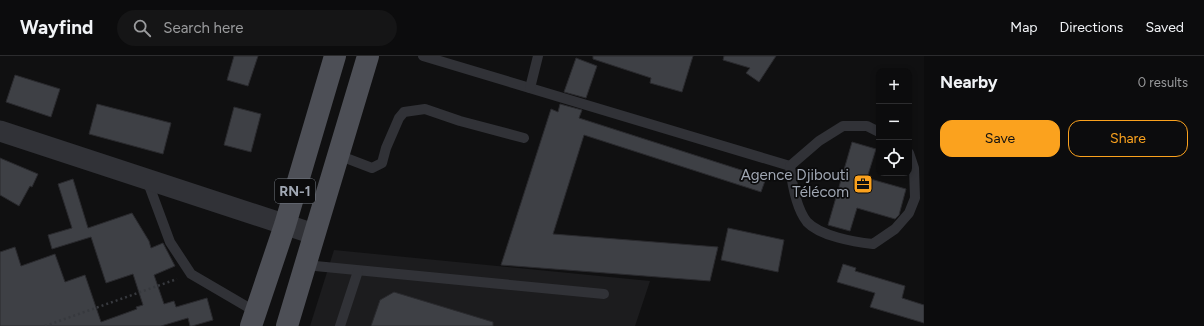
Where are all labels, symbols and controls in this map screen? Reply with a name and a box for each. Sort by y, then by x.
search box [117,10,397,46]
text: Wayfind [20,16,93,39]
icon: search [131,17,153,39]
text: Search here [163,19,243,37]
text: Map [1010,19,1038,36]
text: Directions [1060,19,1123,36]
text: Saved [1145,19,1184,36]
map controls [876,68,912,176]
button: + [876,68,912,104]
text: Nearby [940,72,998,92]
text: 0 results [1138,75,1188,90]
button: − [876,104,912,140]
button: Save [940,120,1060,157]
button: Share [1068,120,1188,157]
button: locate [876,140,912,176]
place label: Agence Djibouti Télécom [741,166,849,201]
office icon: Agence Djibouti Télécom [852,173,874,195]
road number: RN-1 [275,179,315,203]

